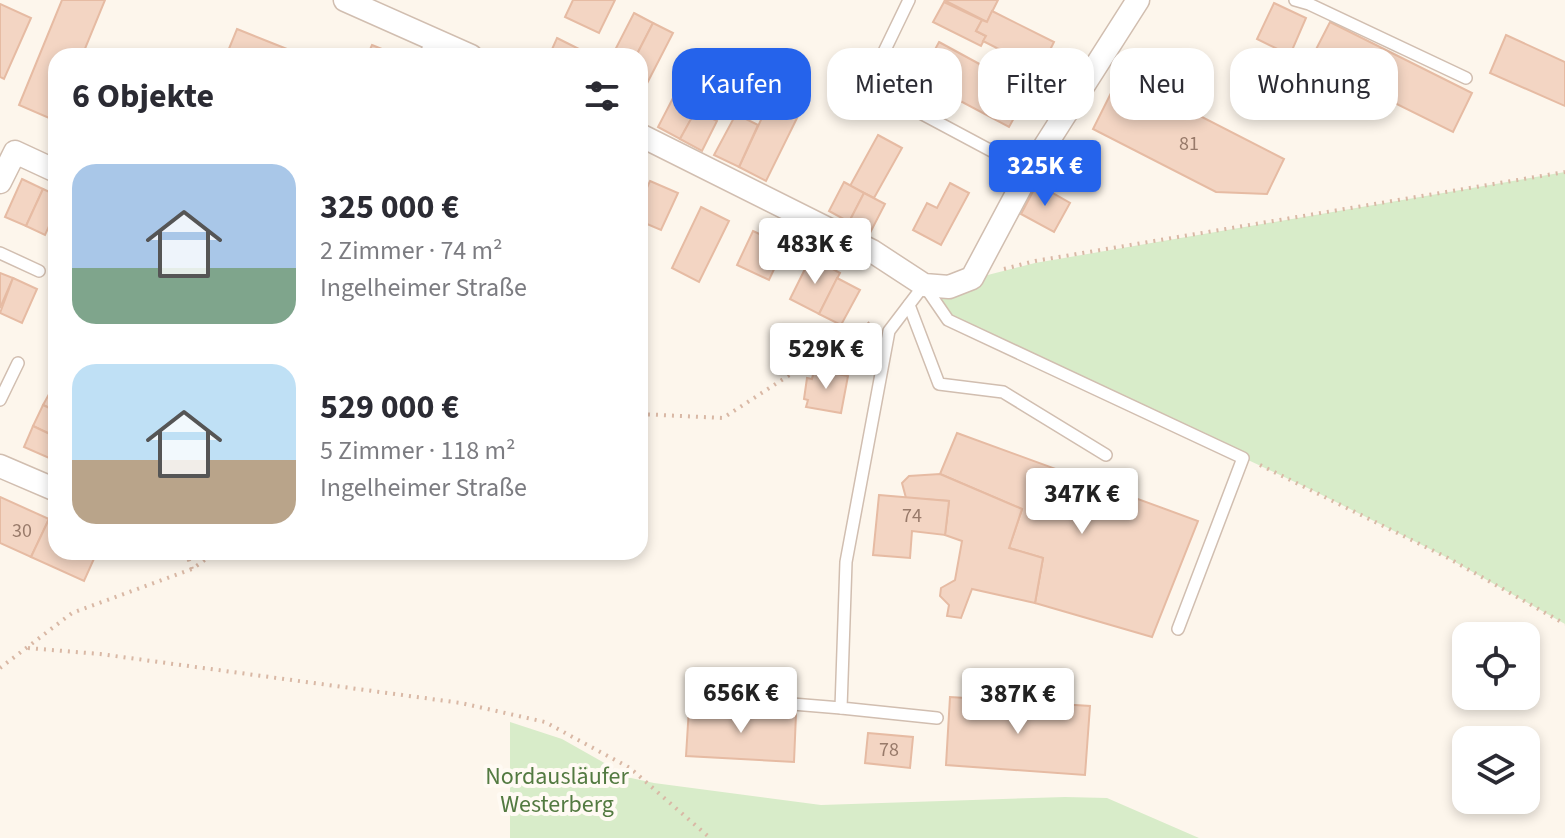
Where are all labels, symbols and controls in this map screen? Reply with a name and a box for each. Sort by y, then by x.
chip: Kaufen [672,48,811,120]
chip: Mieten [827,48,962,120]
chip: Filter [978,48,1094,120]
chip: Neu [1110,48,1214,120]
chip: Wohnung [1230,48,1398,120]
text: 6 Objekte [72,72,214,121]
icon: filters [580,74,624,118]
house number: 81 [1179,130,1199,158]
pin: 325K € [980,140,1110,208]
text: 325K € [1007,147,1083,184]
text: 325 000 € [320,183,459,232]
icon: home [136,196,232,292]
pin: 483K € [750,218,880,286]
text: 483K € [777,225,853,262]
text: 2 Zimmer · 74 m² [320,232,503,269]
text: Ingelheimer Straße [320,269,527,306]
pin: 529K € [761,323,891,391]
text: 529K € [788,330,864,367]
text: 529 000 € [320,383,459,432]
icon: home [136,396,232,492]
text: 5 Zimmer · 118 m² [320,432,516,469]
pin: 347K € [1017,468,1147,536]
text: Ingelheimer Straße [320,469,527,506]
text: 347K € [1044,475,1120,512]
house number: 74 [902,502,922,530]
house number: 30 [12,517,32,545]
map controls [1452,622,1540,814]
button: locate [1452,622,1540,710]
pin: 656K € [676,667,806,735]
pin: 387K € [953,668,1083,736]
text: 656K € [703,674,779,711]
text: 387K € [980,675,1056,712]
button: layers [1452,726,1540,814]
house number: 78 [879,736,899,764]
park label: Nordausläufer Westerberg [485,759,629,822]

